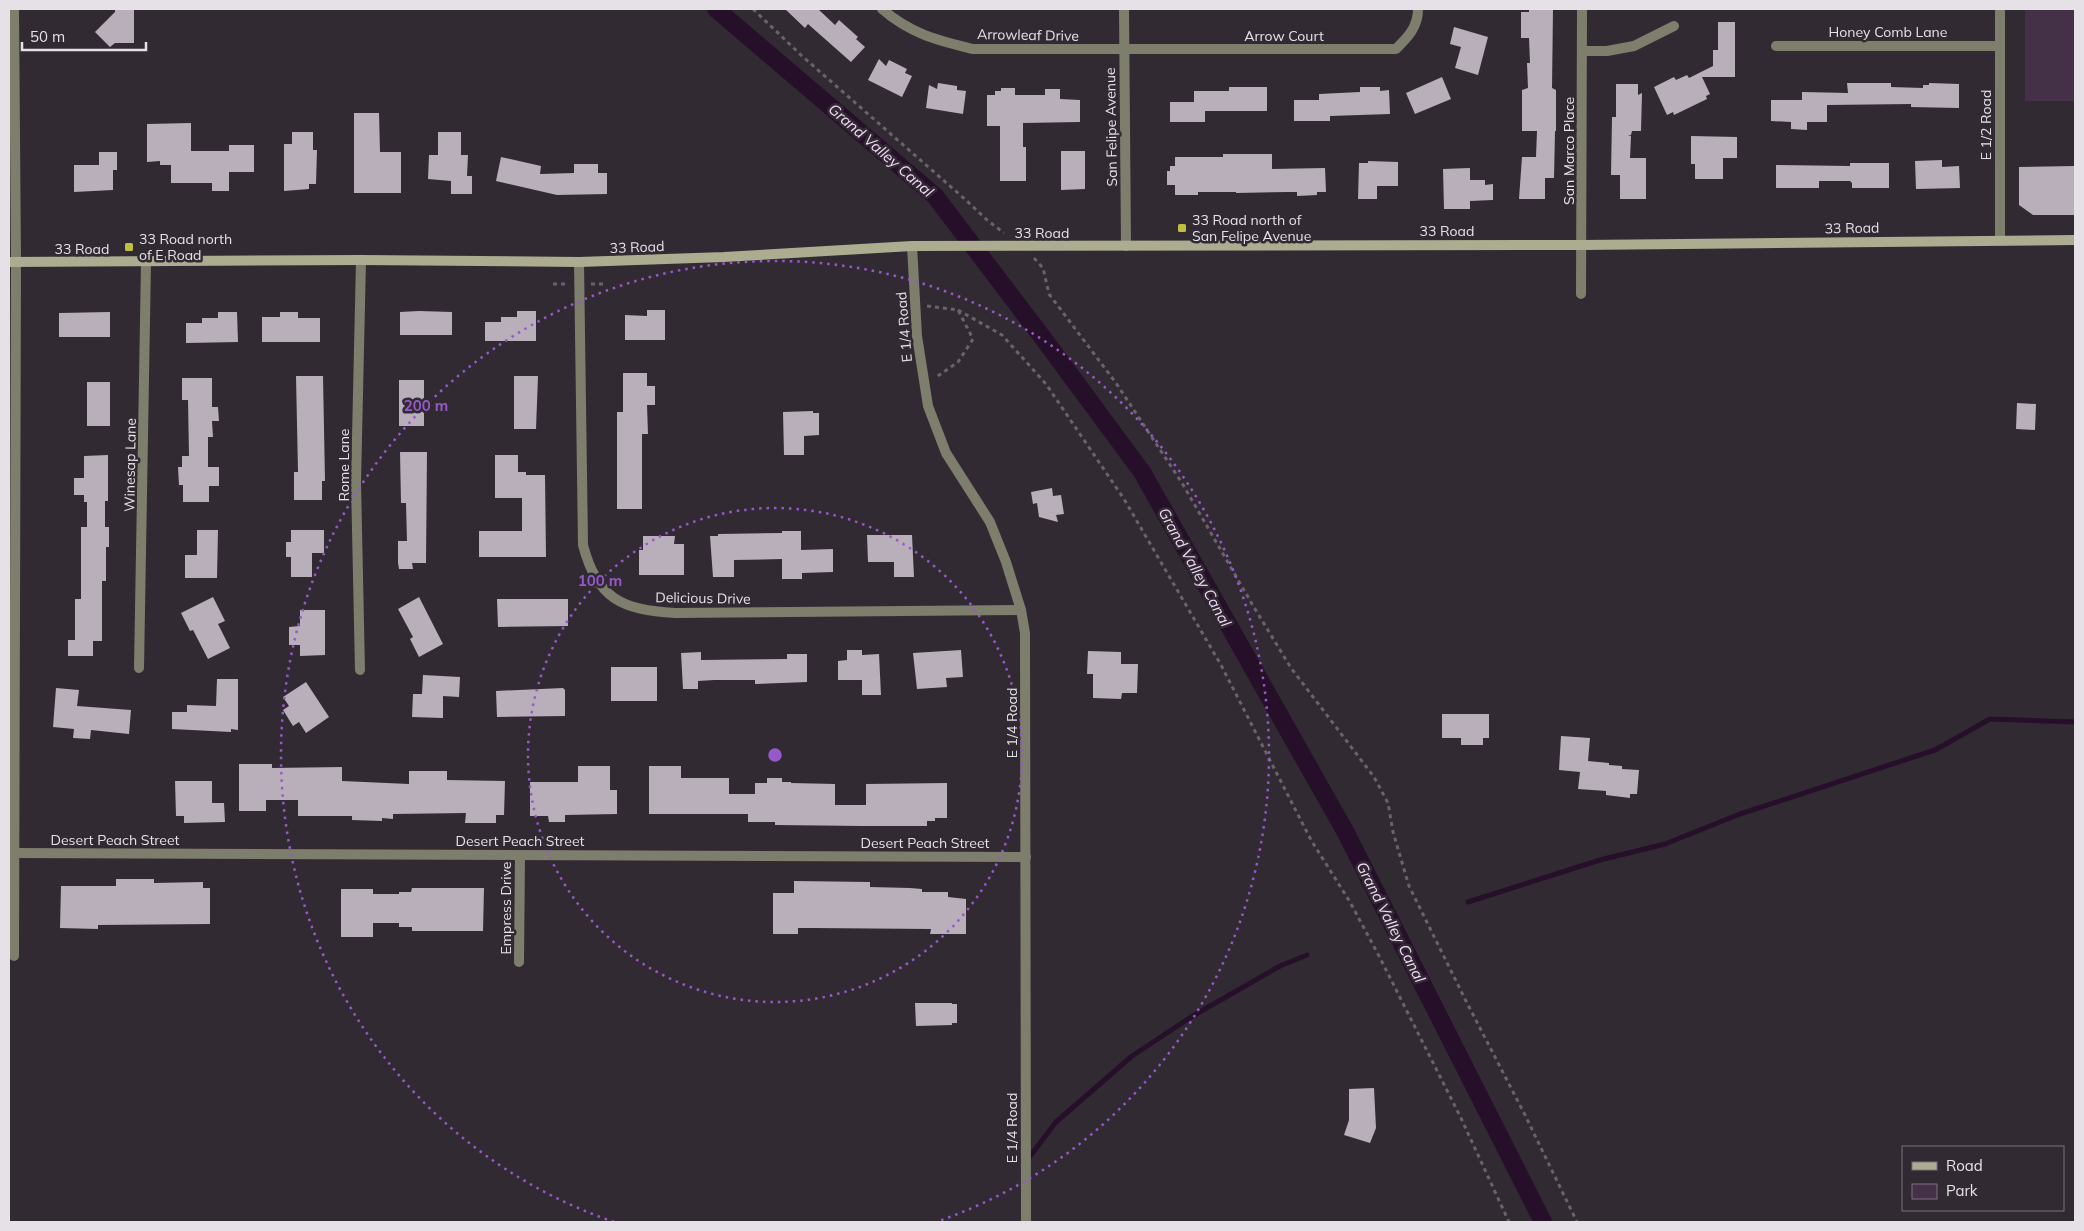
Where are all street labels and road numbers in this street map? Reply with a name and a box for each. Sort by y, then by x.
street label: Honey Comb Lane [1829,23,1947,41]
street label: Arrowleaf Drive [977,25,1079,45]
street label: Arrow Court [1244,27,1324,45]
street label: San Felipe Avenue [1101,67,1121,187]
street label: E 1/2 Road [1977,90,1995,160]
street label: San Marco Place [1560,97,1578,205]
street label: 33 Road [1824,219,1880,237]
street label: 33 Road [1420,222,1474,240]
street label: 33 Road [1015,224,1069,242]
street label: 33 Road [609,237,665,257]
street label: 33 Road [55,240,109,258]
street label: E 1/4 Road [892,291,916,363]
street label: Winesap Lane [120,418,140,512]
street label: Rome Lane [335,429,353,501]
street label: Delicious Drive [655,588,751,608]
street label: E 1/4 Road [1003,688,1021,758]
street label: Desert Peach Street [51,831,180,849]
street label: Desert Peach Street [456,832,585,850]
street label: Desert Peach Street [861,834,990,852]
street label: Empress Drive [497,862,515,954]
street label: E 1/4 Road [1003,1093,1021,1163]

